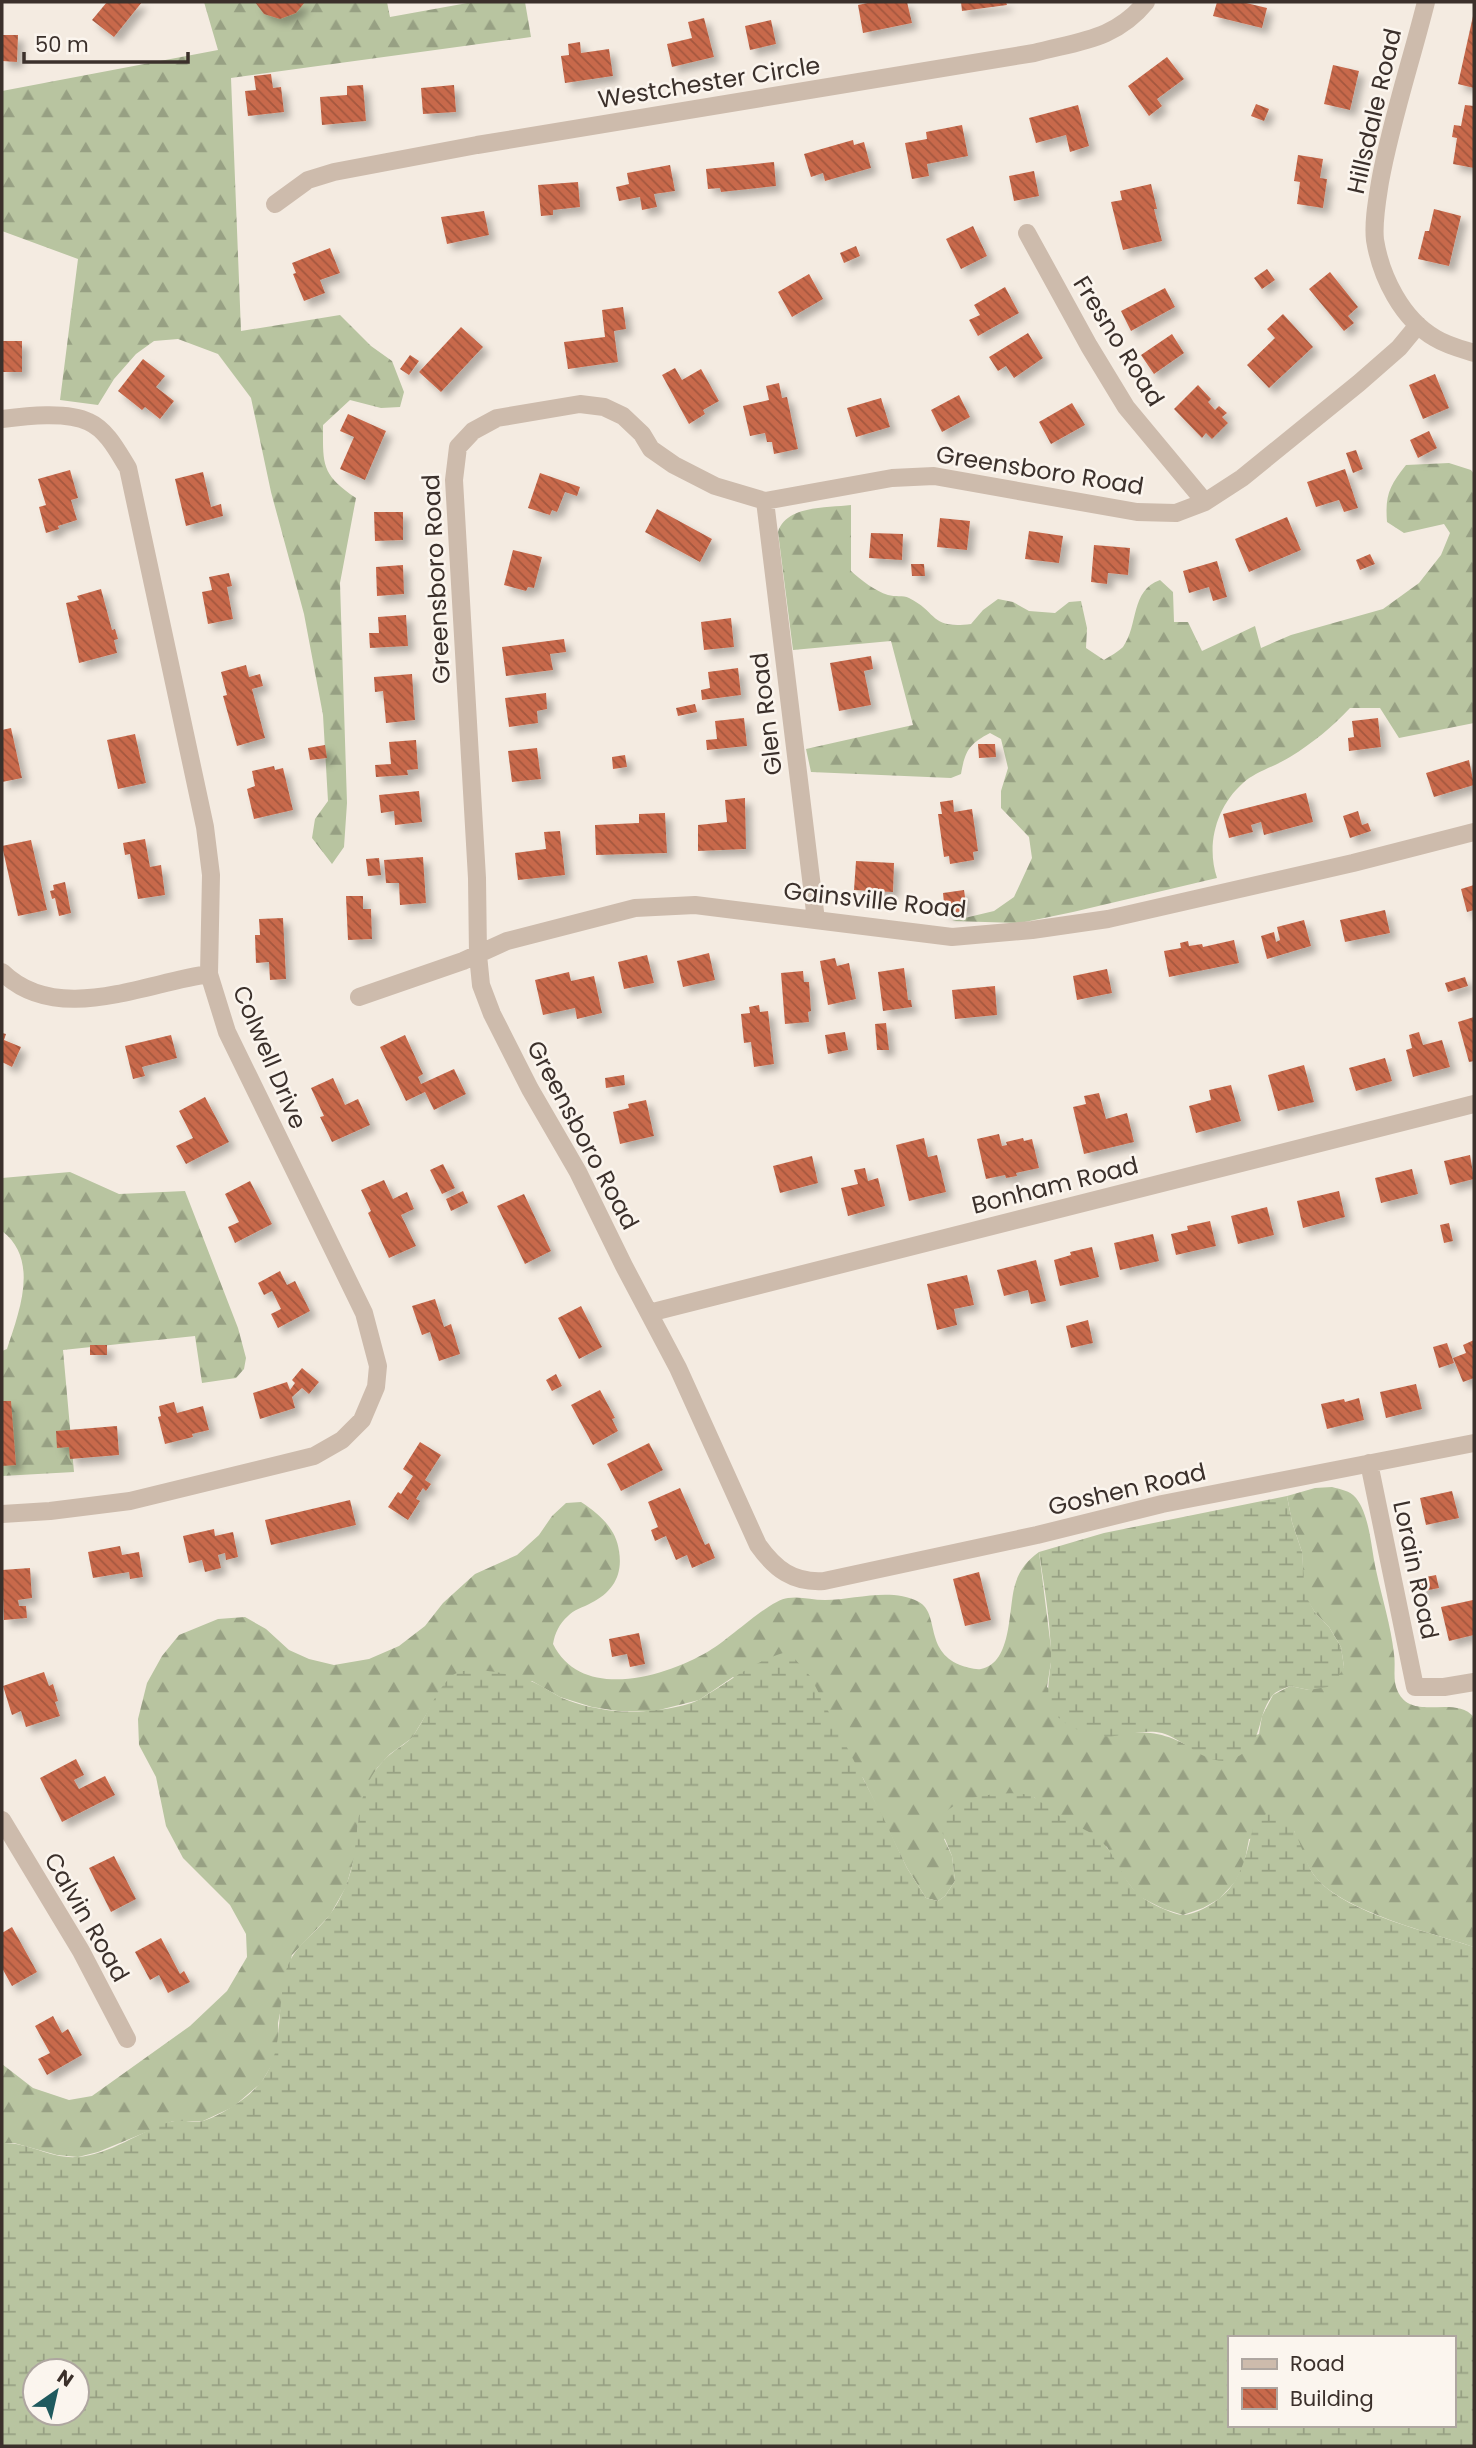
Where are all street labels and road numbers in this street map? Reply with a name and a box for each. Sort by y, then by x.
street label: Hillsdale Road [1339,25,1409,197]
street label: Westchester Circle [595,48,823,116]
street label: Fresno Road [1066,270,1172,412]
street label: Greensboro Road [934,437,1146,503]
street label: Greensboro Road [414,473,458,685]
street label: Glen Road [742,651,790,777]
street label: Gainsville Road [782,874,968,926]
street label: Colwell Drive [225,980,315,1134]
street label: Greensboro Road [519,1035,647,1235]
street label: Bonham Road [968,1148,1142,1222]
street label: Goshen Road [1045,1455,1209,1523]
street label: Lorain Road [1385,1498,1447,1642]
street label: Calvin Road [37,1846,137,1988]

